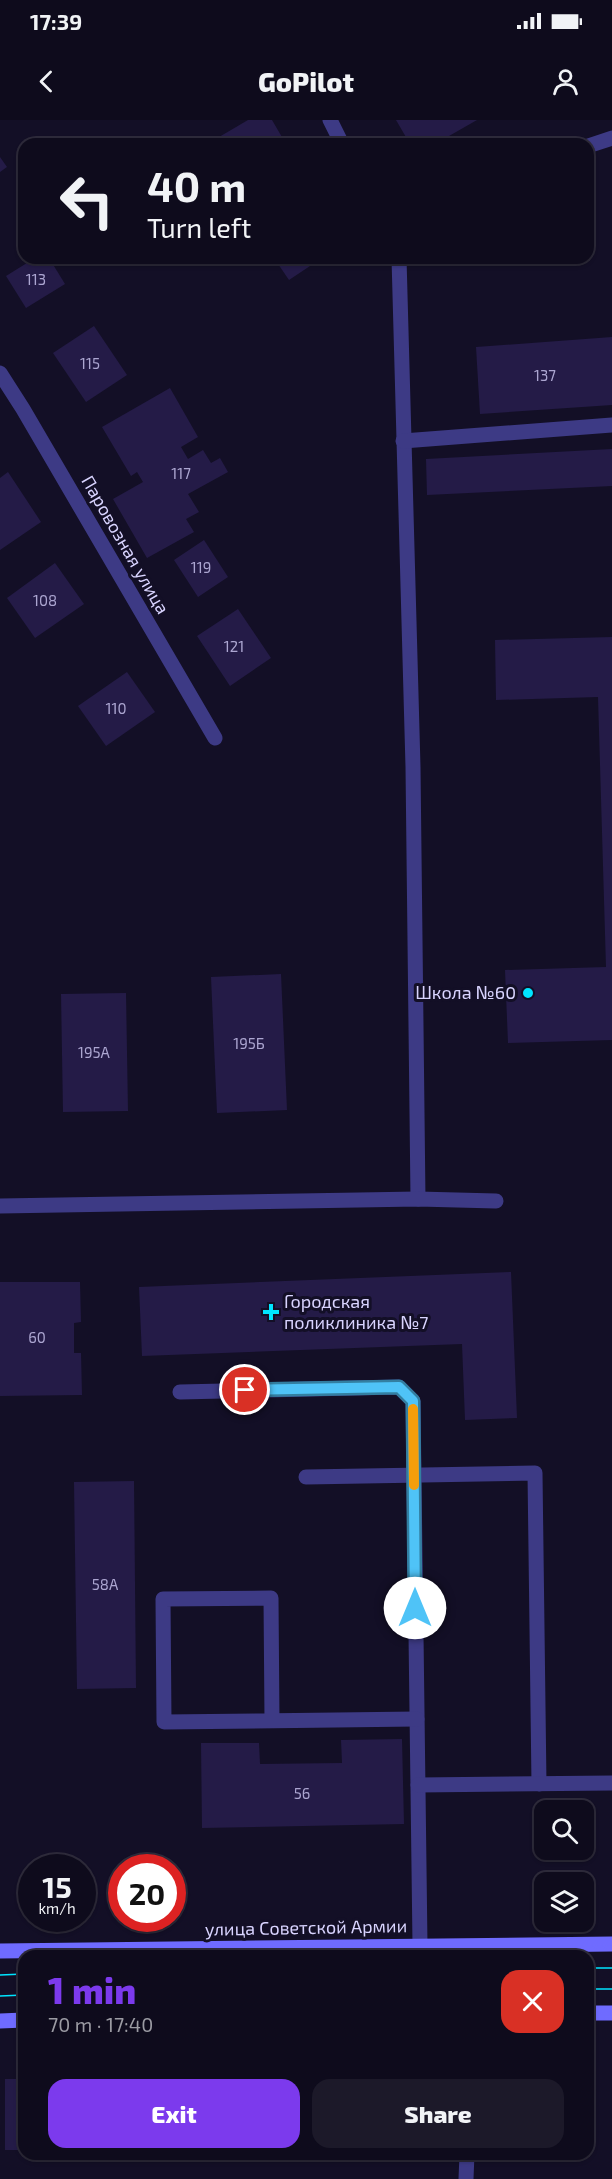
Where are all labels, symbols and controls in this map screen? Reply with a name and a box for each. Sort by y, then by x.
text: 17:39 [30,8,82,34]
icon: back [30,65,63,98]
text: GoPilot [258,65,354,97]
icon: person [549,65,582,98]
text: 40 m [147,160,246,210]
icon: left [48,162,126,240]
text: Turn left [147,211,251,243]
house number: 113 [26,270,46,288]
house number: 115 [80,354,100,372]
house number: 137 [534,366,556,384]
house number: 117 [171,464,191,482]
street label: Паровозная улица [77,471,174,618]
house number: 119 [191,558,211,576]
house number: 108 [33,591,57,609]
house number: 121 [224,637,244,655]
house number: 110 [106,699,127,717]
place label: Школа №60 [415,981,516,1003]
marker: Школа №60 [521,986,535,1000]
house number: 195Б [233,1034,265,1052]
house number: 195А [78,1043,111,1061]
place label: Городская поликлиника №7 [284,1290,429,1333]
marker: Городская поликлиника №7 [262,1303,280,1321]
house number: 60 [28,1328,46,1346]
pin [219,1364,270,1415]
icon: arrive [228,1373,261,1406]
house number: 58А [92,1575,119,1593]
position arrow [383,1576,447,1640]
house number: 56 [294,1784,310,1802]
map controls [534,1800,594,1932]
button: search [534,1800,594,1860]
speed limit sign: 20 [108,1854,186,1932]
text: 15 [42,1868,72,1904]
button: layers [534,1872,594,1932]
text: km/h [38,1899,76,1917]
street label: улица Советской Армии [205,1914,407,1940]
text: 1 min [48,1968,136,2011]
button: close [501,1970,564,2033]
text: 70 m · 17:40 [48,2012,153,2036]
button: Exit [48,2079,300,2148]
button: Share [312,2079,564,2148]

